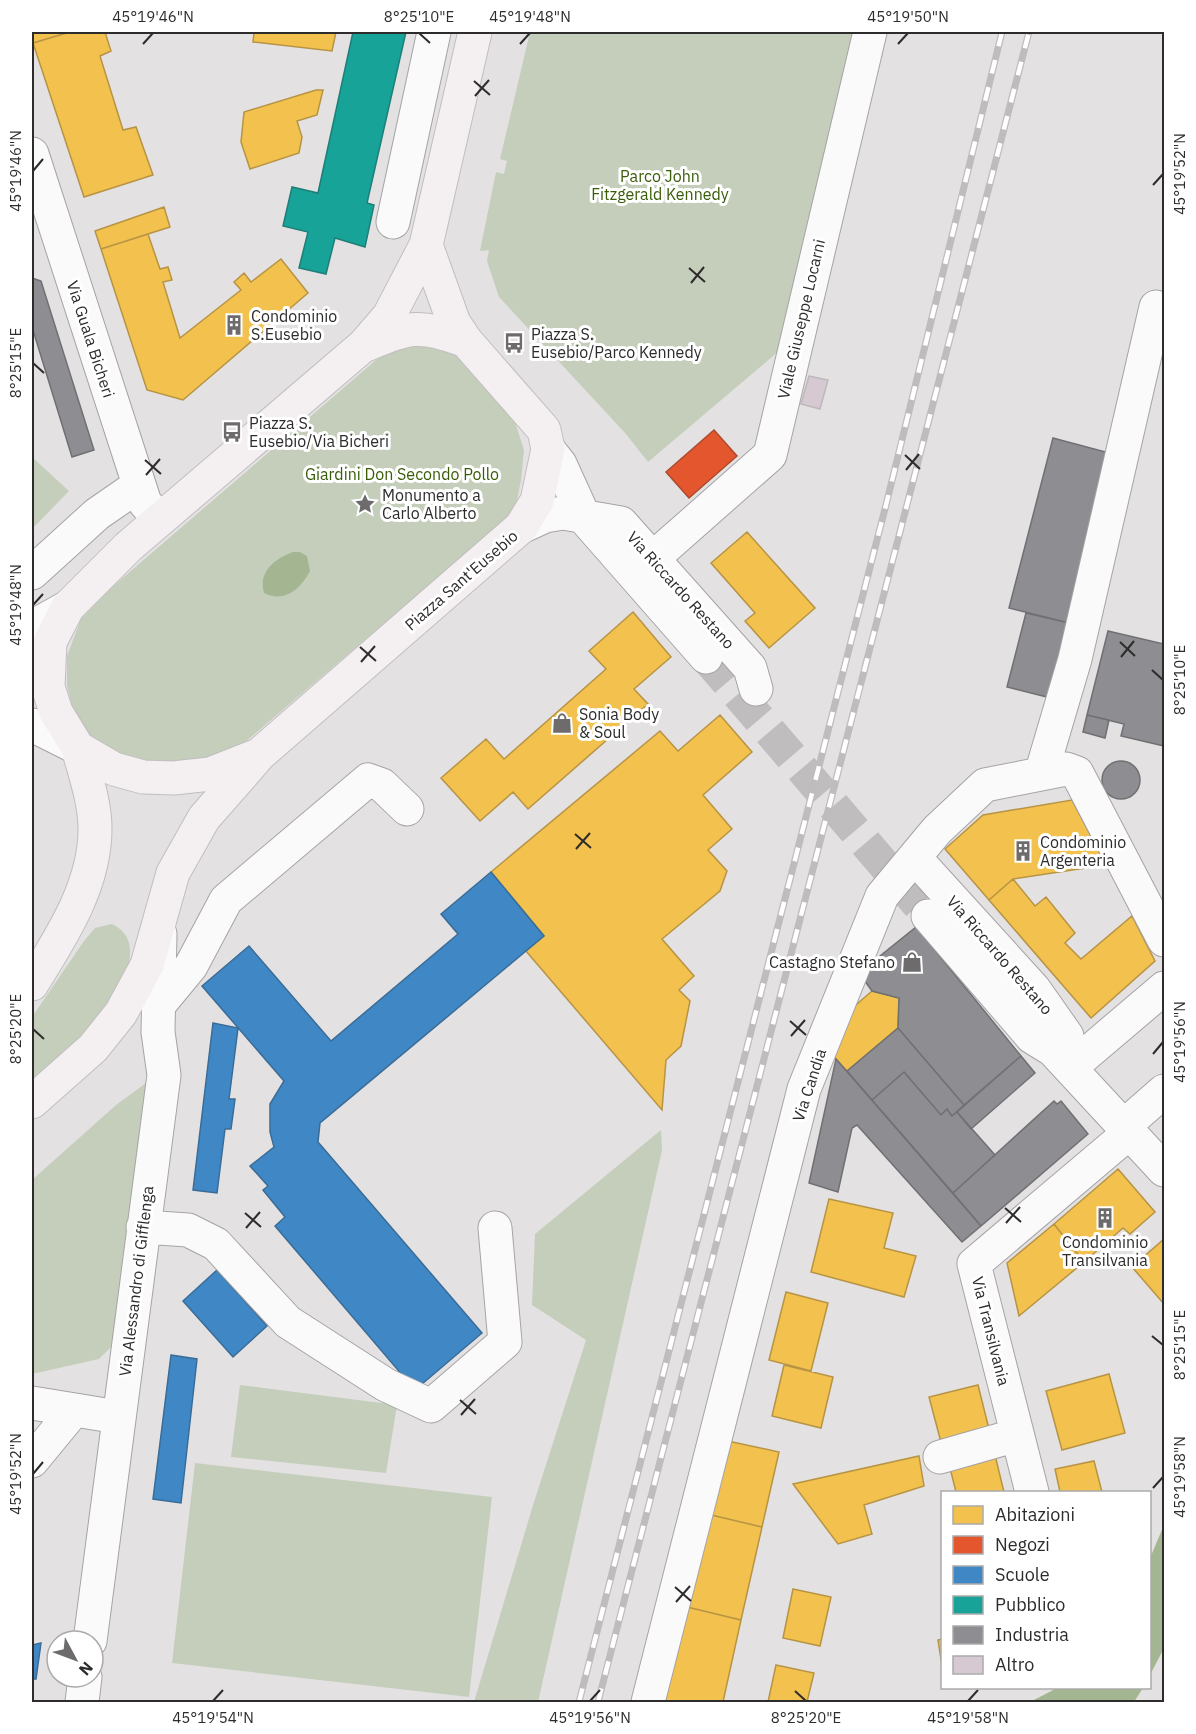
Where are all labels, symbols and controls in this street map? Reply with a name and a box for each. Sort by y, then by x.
text: 45°19'46"N [112,7,194,26]
text: 8°25'10"E [384,7,454,26]
text: 45°19'48"N [489,7,571,26]
text: 45°19'50"N [867,7,949,26]
text: 45°19'46"N [6,130,25,212]
text: 45°19'52"N [1170,133,1189,215]
park label: Parco John Fitzgerald Kennedy [591,166,729,204]
street label: Viale Giuseppe Locarni [773,237,829,401]
street label: Via Guala Bicheri [63,278,119,400]
place label: Condominio S.Eusebio [251,306,337,344]
building icon: Condominio S.Eusebio [222,313,246,337]
place label: Piazza S. Eusebio/Parco Kennedy [531,324,702,362]
text: 8°25'15"E [6,328,25,398]
bus stop icon: Piazza S. Eusebio/Parco Kennedy [502,331,526,355]
place label: Piazza S. Eusebio/Via Bicheri [249,413,389,451]
bus stop icon: Piazza S. Eusebio/Via Bicheri [220,420,244,444]
park label: Giardini Don Secondo Pollo [305,464,499,484]
place label: Monumento a Carlo Alberto [382,485,481,523]
place icon: Monumento a Carlo Alberto [353,492,377,516]
street label: Piazza Sant'Eusebio [400,526,522,634]
street label: Via Riccardo Restano [623,527,739,653]
text: 45°19'48"N [6,564,25,646]
text: 8°25'10"E [1170,645,1189,715]
place label: Sonia Body & Soul [579,704,659,742]
shop icon: Sonia Body & Soul [550,711,574,735]
place label: Condominio Argenteria [1040,832,1126,870]
building icon: Condominio Argenteria [1011,839,1035,863]
street label: Via Riccardo Restano [943,891,1057,1019]
shop icon: Castagno Stefano [900,950,924,974]
place label: Castagno Stefano [769,952,895,972]
text: 8°25'20"E [6,994,25,1064]
text: 45°19'56"N [1170,1001,1189,1083]
street label: Via Candia [788,1046,830,1124]
street label: Via Alessandro di Gifflenga [114,1184,158,1378]
building icon: Condominio Transilvania [1093,1206,1117,1230]
place label: Condominio Transilvania [1062,1232,1148,1270]
street label: Via Transilvania [968,1274,1014,1388]
text: 8°25'15"E [1170,1310,1189,1380]
text: 45°19'52"N [6,1433,25,1515]
text: 45°19'58"N [1170,1436,1189,1518]
legend [941,1491,1151,1689]
text: Abitazioni [995,1503,1075,1526]
text: Negozi [995,1533,1050,1556]
text: Scuole [995,1563,1050,1586]
text: Pubblico [995,1593,1065,1616]
text: Industria [995,1623,1069,1646]
north arrow [45,1629,105,1689]
text: Altro [995,1653,1034,1676]
text: N [75,1658,98,1680]
text: 45°19'54"N [172,1708,254,1727]
text: 45°19'56"N [549,1708,631,1727]
text: 8°25'20"E [771,1708,841,1727]
text: 45°19'58"N [927,1708,1009,1727]

